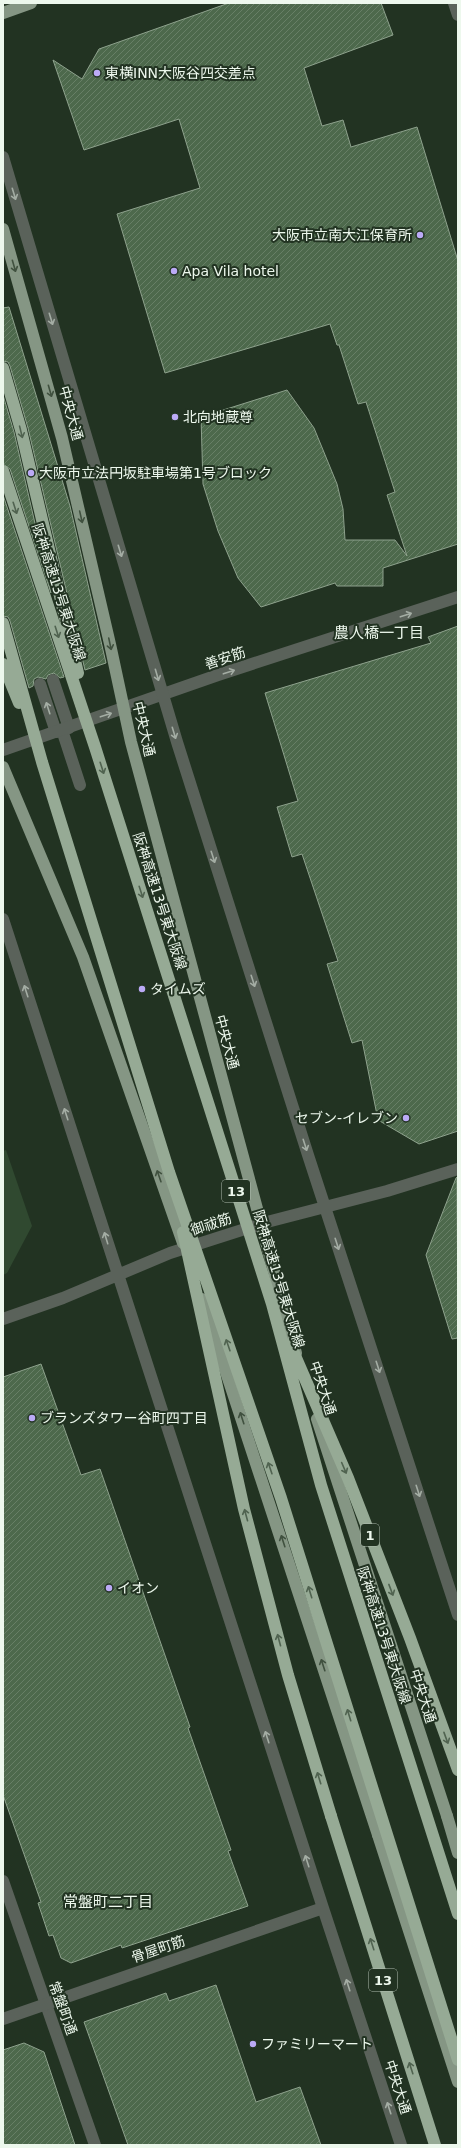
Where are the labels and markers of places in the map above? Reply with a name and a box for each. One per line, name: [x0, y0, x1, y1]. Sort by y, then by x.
place label: 東横INN大阪谷四交差点: [105, 65, 256, 81]
marker: 東横INN大阪谷四交差点: [92, 68, 102, 78]
place label: 大阪市立南大江保育所: [272, 227, 412, 243]
marker: 大阪市立南大江保育所: [415, 230, 425, 240]
place label: Apa Vila hotel: [182, 263, 279, 279]
marker: Apa Vila hotel: [169, 266, 179, 276]
place label: 北向地蔵尊: [183, 409, 253, 425]
marker: 北向地蔵尊: [170, 412, 180, 422]
place label: 大阪市立法円坂駐車場第1号ブロック: [39, 465, 272, 481]
marker: 大阪市立法円坂駐車場第1号ブロック: [26, 468, 36, 478]
place label: タイムズ: [150, 981, 206, 997]
marker: タイムズ: [137, 984, 147, 994]
place label: セブン-イレブン: [295, 1110, 398, 1126]
marker: セブン-イレブン: [401, 1113, 411, 1123]
place label: ブランズタワー谷町四丁目: [40, 1410, 208, 1426]
marker: ブランズタワー谷町四丁目: [27, 1413, 37, 1423]
place label: イオン: [117, 1580, 159, 1596]
marker: イオン: [104, 1583, 114, 1593]
place label: ファミリーマート: [261, 2036, 373, 2052]
marker: ファミリーマート: [248, 2039, 258, 2049]

